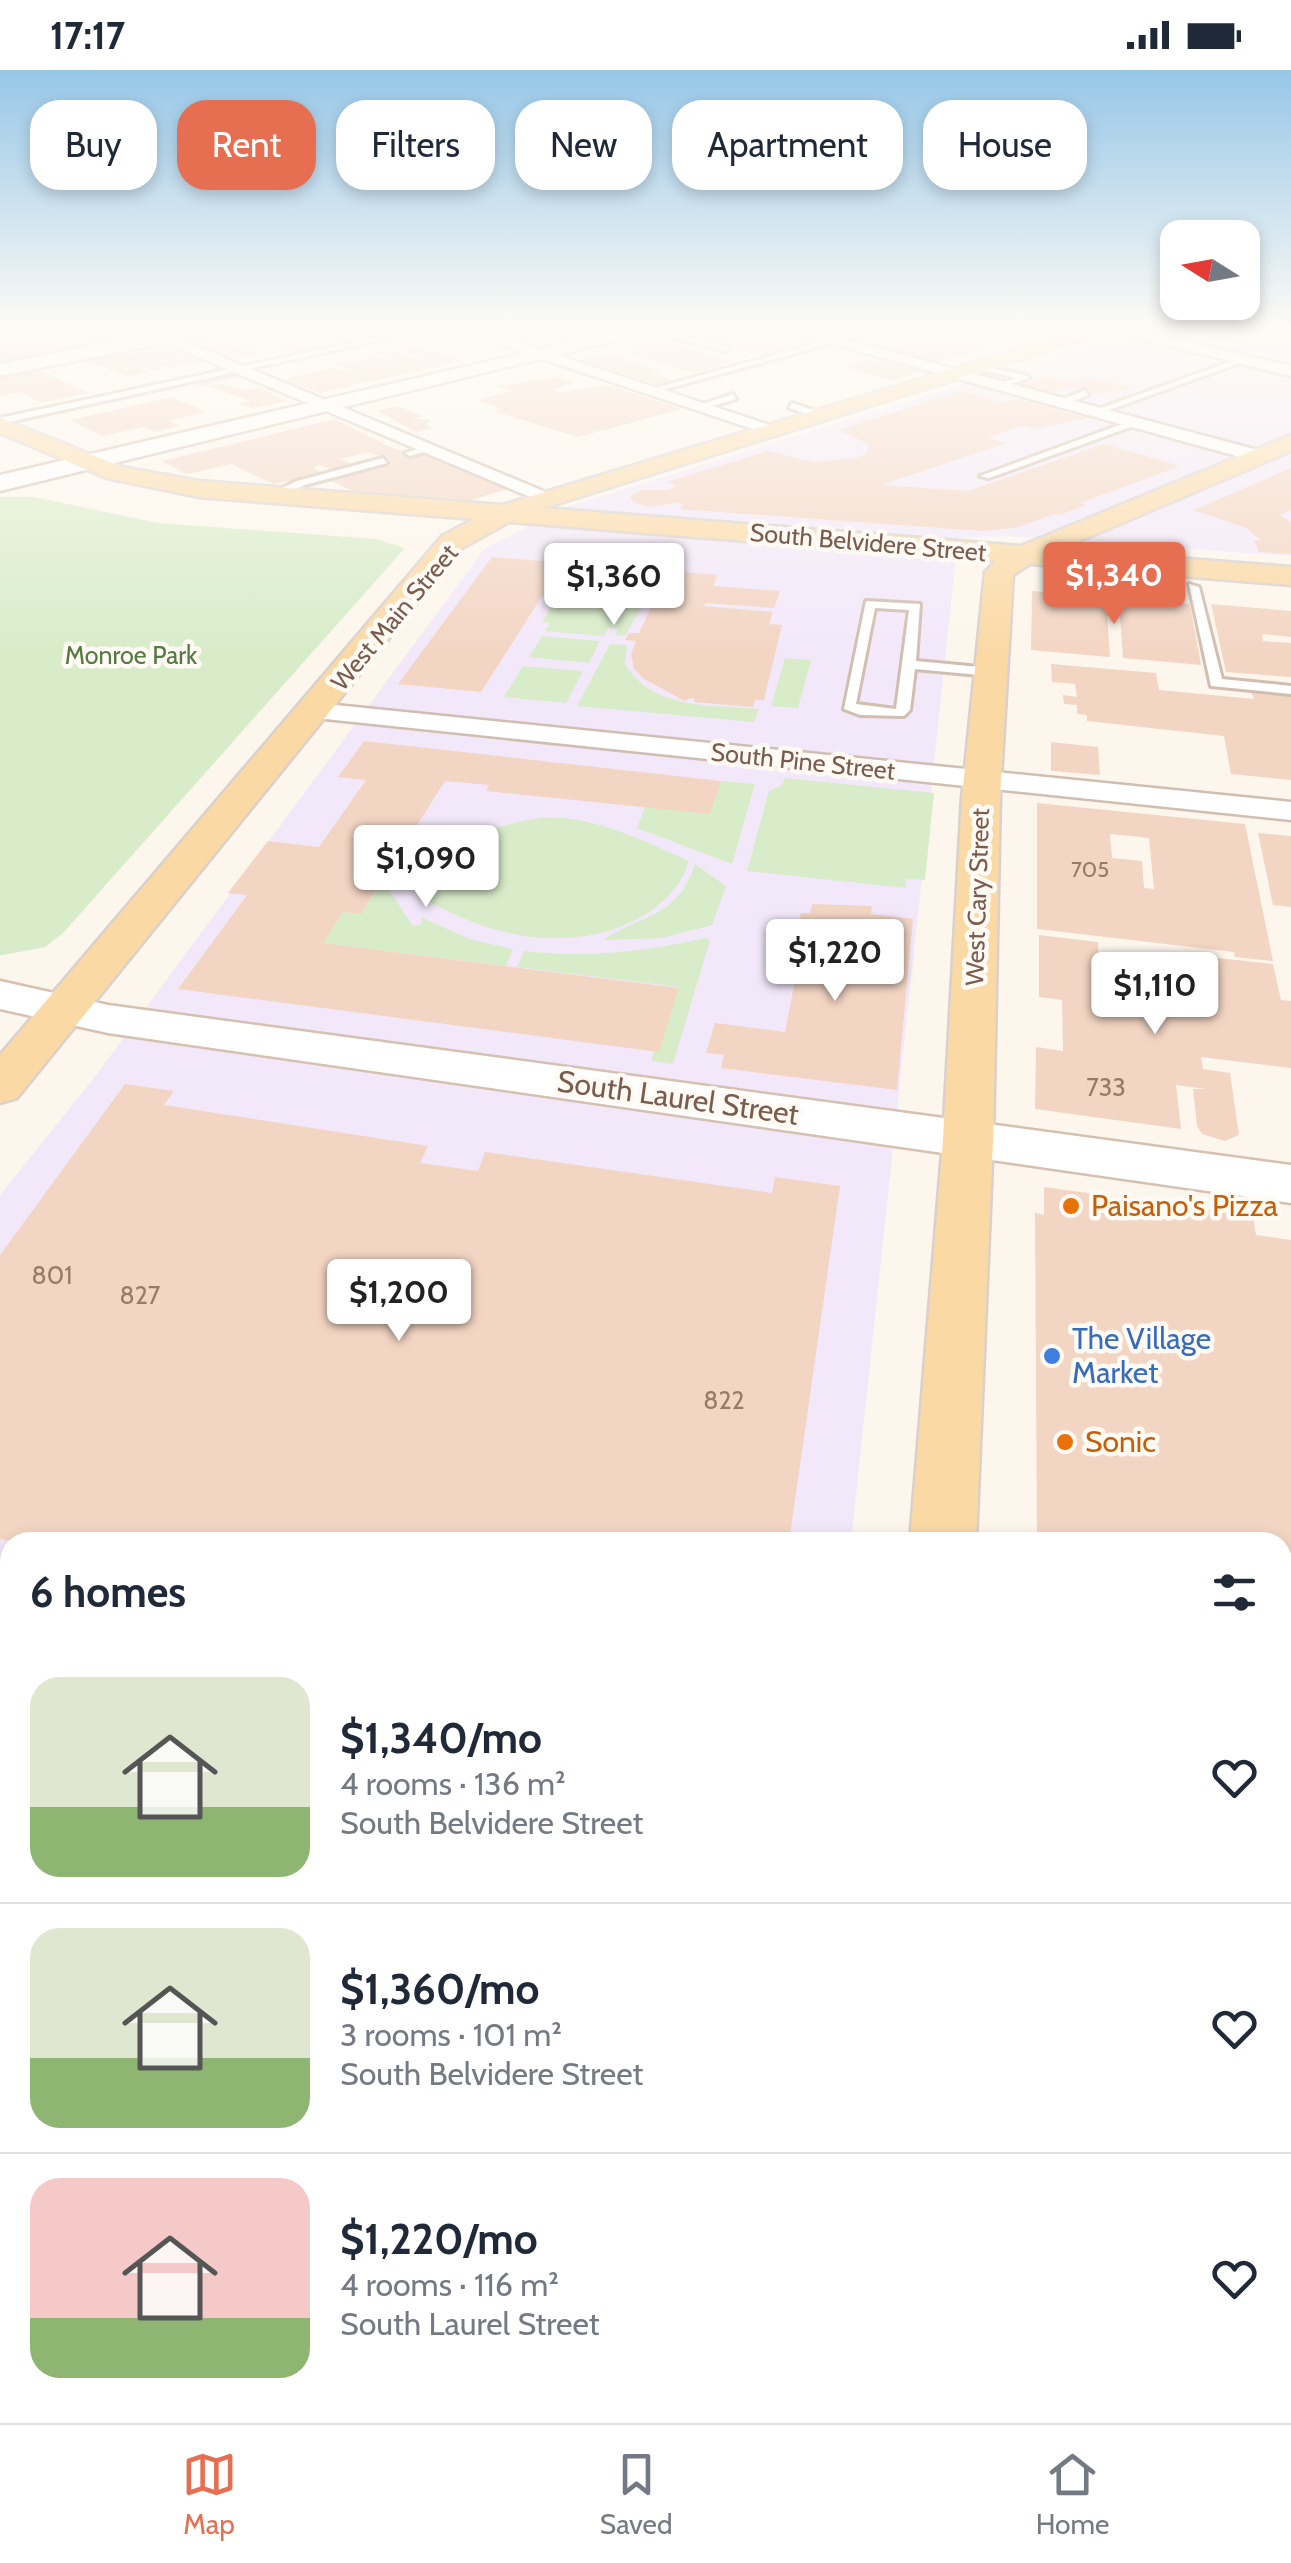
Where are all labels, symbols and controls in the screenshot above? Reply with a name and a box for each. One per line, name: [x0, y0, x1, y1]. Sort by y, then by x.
text: 17:17: [50, 12, 125, 59]
chip: Buy: [30, 100, 157, 190]
chip: Rent: [177, 100, 316, 190]
chip: Filters: [336, 100, 495, 190]
chip: New: [515, 100, 652, 190]
chip: Apartment: [672, 100, 903, 190]
chip: House: [923, 100, 1087, 190]
north arrow: [1160, 220, 1260, 320]
map controls: [1160, 220, 1260, 320]
street label: South Belvidere Street: [749, 517, 988, 567]
street label: West Main Street: [324, 538, 464, 696]
pin: $1,340: [1033, 542, 1195, 627]
pin: $1,360: [533, 543, 695, 628]
text: $1,340: [1065, 555, 1163, 594]
text: $1,360: [566, 556, 662, 595]
park label: Monroe Park: [65, 640, 198, 670]
street label: South Pine Street: [709, 736, 897, 786]
street label: West Cary Street: [959, 807, 995, 986]
pin: $1,090: [345, 825, 507, 910]
text: $1,090: [376, 838, 476, 877]
house number: 705: [1071, 856, 1109, 883]
pin: $1,220: [754, 919, 916, 1004]
text: $1,220: [788, 932, 882, 971]
pin: $1,110: [1074, 952, 1236, 1037]
text: $1,110: [1113, 965, 1197, 1004]
street label: South Laurel Street: [555, 1062, 801, 1133]
house number: 733: [1086, 1072, 1126, 1102]
place label: Paisano's Pizza: [1091, 1187, 1279, 1224]
marker: Paisano's Pizza: [1060, 1195, 1082, 1217]
pin: $1,200: [318, 1259, 480, 1344]
house number: 801: [32, 1260, 72, 1290]
text: $1,200: [349, 1272, 449, 1311]
house number: 827: [120, 1280, 161, 1310]
place label: The Village Market: [1072, 1320, 1211, 1391]
marker: The Village Market: [1041, 1345, 1063, 1367]
house number: 822: [703, 1385, 745, 1415]
place label: Sonic: [1085, 1423, 1156, 1460]
marker: Sonic: [1054, 1431, 1076, 1453]
icon: filters: [1207, 1565, 1262, 1620]
text: 6 homes: [30, 1566, 186, 1618]
text: $1,340/mo: [340, 1712, 542, 1764]
icon: home: [110, 1717, 230, 1837]
icon: heart: [1207, 1750, 1262, 1805]
text: 4 rooms · 136 m²: [340, 1764, 566, 1803]
text: South Belvidere Street: [340, 1803, 643, 1842]
text: $1,360/mo: [340, 1963, 539, 2015]
icon: home: [110, 1968, 230, 2088]
icon: heart: [1207, 2001, 1262, 2056]
text: 3 rooms · 101 m²: [340, 2015, 562, 2054]
text: South Belvidere Street: [340, 2054, 643, 2093]
text: $1,220/mo: [340, 2213, 538, 2265]
icon: home: [110, 2218, 230, 2338]
icon: heart: [1207, 2251, 1262, 2306]
text: 4 rooms · 116 m²: [340, 2265, 559, 2304]
text: South Laurel Street: [340, 2304, 600, 2343]
tab: Map: [182, 2447, 237, 2541]
tab: Saved: [600, 2447, 673, 2541]
tab: Home: [1036, 2447, 1109, 2541]

